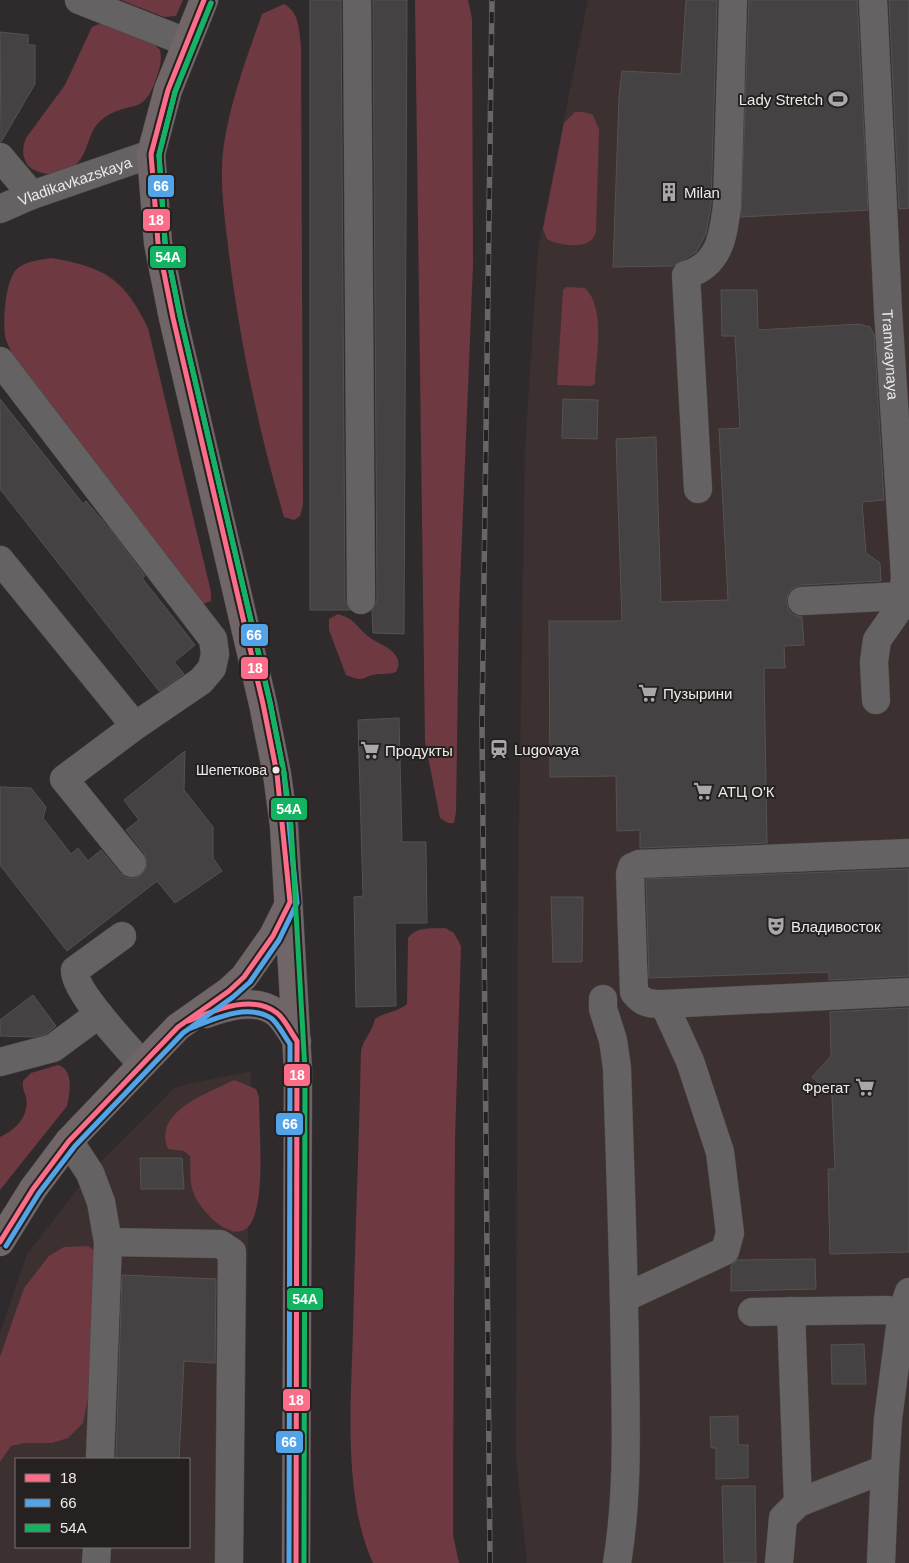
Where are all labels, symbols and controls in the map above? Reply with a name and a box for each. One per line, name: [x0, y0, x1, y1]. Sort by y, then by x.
sports icon: Lady Stretch: [827, 88, 849, 110]
place label: Lady Stretch: [739, 91, 823, 108]
street label: Vladikavkazskaya: [15, 153, 134, 209]
line badge: 66: [147, 174, 175, 198]
text: 66: [153, 178, 169, 194]
building icon: Milan: [658, 181, 680, 203]
place label: Milan: [684, 184, 720, 201]
line badge: 18: [142, 208, 171, 232]
text: 18: [148, 212, 164, 228]
line badge: 54А: [149, 245, 187, 269]
text: 54А: [155, 249, 181, 265]
street label: Tramvaynaya: [879, 309, 902, 401]
line badge: 66: [240, 623, 269, 647]
text: 66: [246, 627, 262, 643]
line badge: 18: [240, 656, 269, 680]
text: 18: [247, 660, 263, 676]
supermarket icon: Пузырини: [637, 682, 659, 704]
place label: Пузырини: [663, 685, 732, 702]
station icon: Lugovaya: [488, 738, 510, 760]
supermarket icon: Продукты: [359, 739, 381, 761]
place label: Lugovaya: [514, 741, 580, 758]
place label: Продукты: [385, 742, 453, 759]
place label: Шепеткова: [196, 762, 267, 778]
marker: Шепеткова: [271, 765, 281, 775]
supermarket icon: АТЦ О'К: [692, 780, 714, 802]
place label: АТЦ О'К: [718, 783, 775, 800]
line badge: 54А: [270, 797, 308, 821]
text: 54А: [276, 801, 302, 817]
theatre icon: Владивосток: [765, 915, 787, 937]
place label: Владивосток: [791, 918, 881, 935]
line badge: 18: [283, 1063, 311, 1087]
text: 18: [289, 1067, 305, 1083]
supermarket icon: Фрегат: [854, 1076, 876, 1098]
place label: Фрегат: [802, 1079, 850, 1096]
line badge: 66: [275, 1112, 304, 1136]
text: 66: [282, 1116, 298, 1132]
line badge: 54А: [286, 1287, 324, 1311]
text: 54А: [292, 1291, 318, 1307]
line badge: 18: [282, 1388, 311, 1412]
text: 18: [288, 1392, 304, 1408]
line badge: 66: [275, 1430, 304, 1454]
text: 66: [281, 1434, 297, 1450]
legend: [15, 1458, 190, 1548]
text: 18: [60, 1469, 77, 1486]
text: 66: [60, 1494, 77, 1511]
text: 54А: [60, 1519, 87, 1536]

